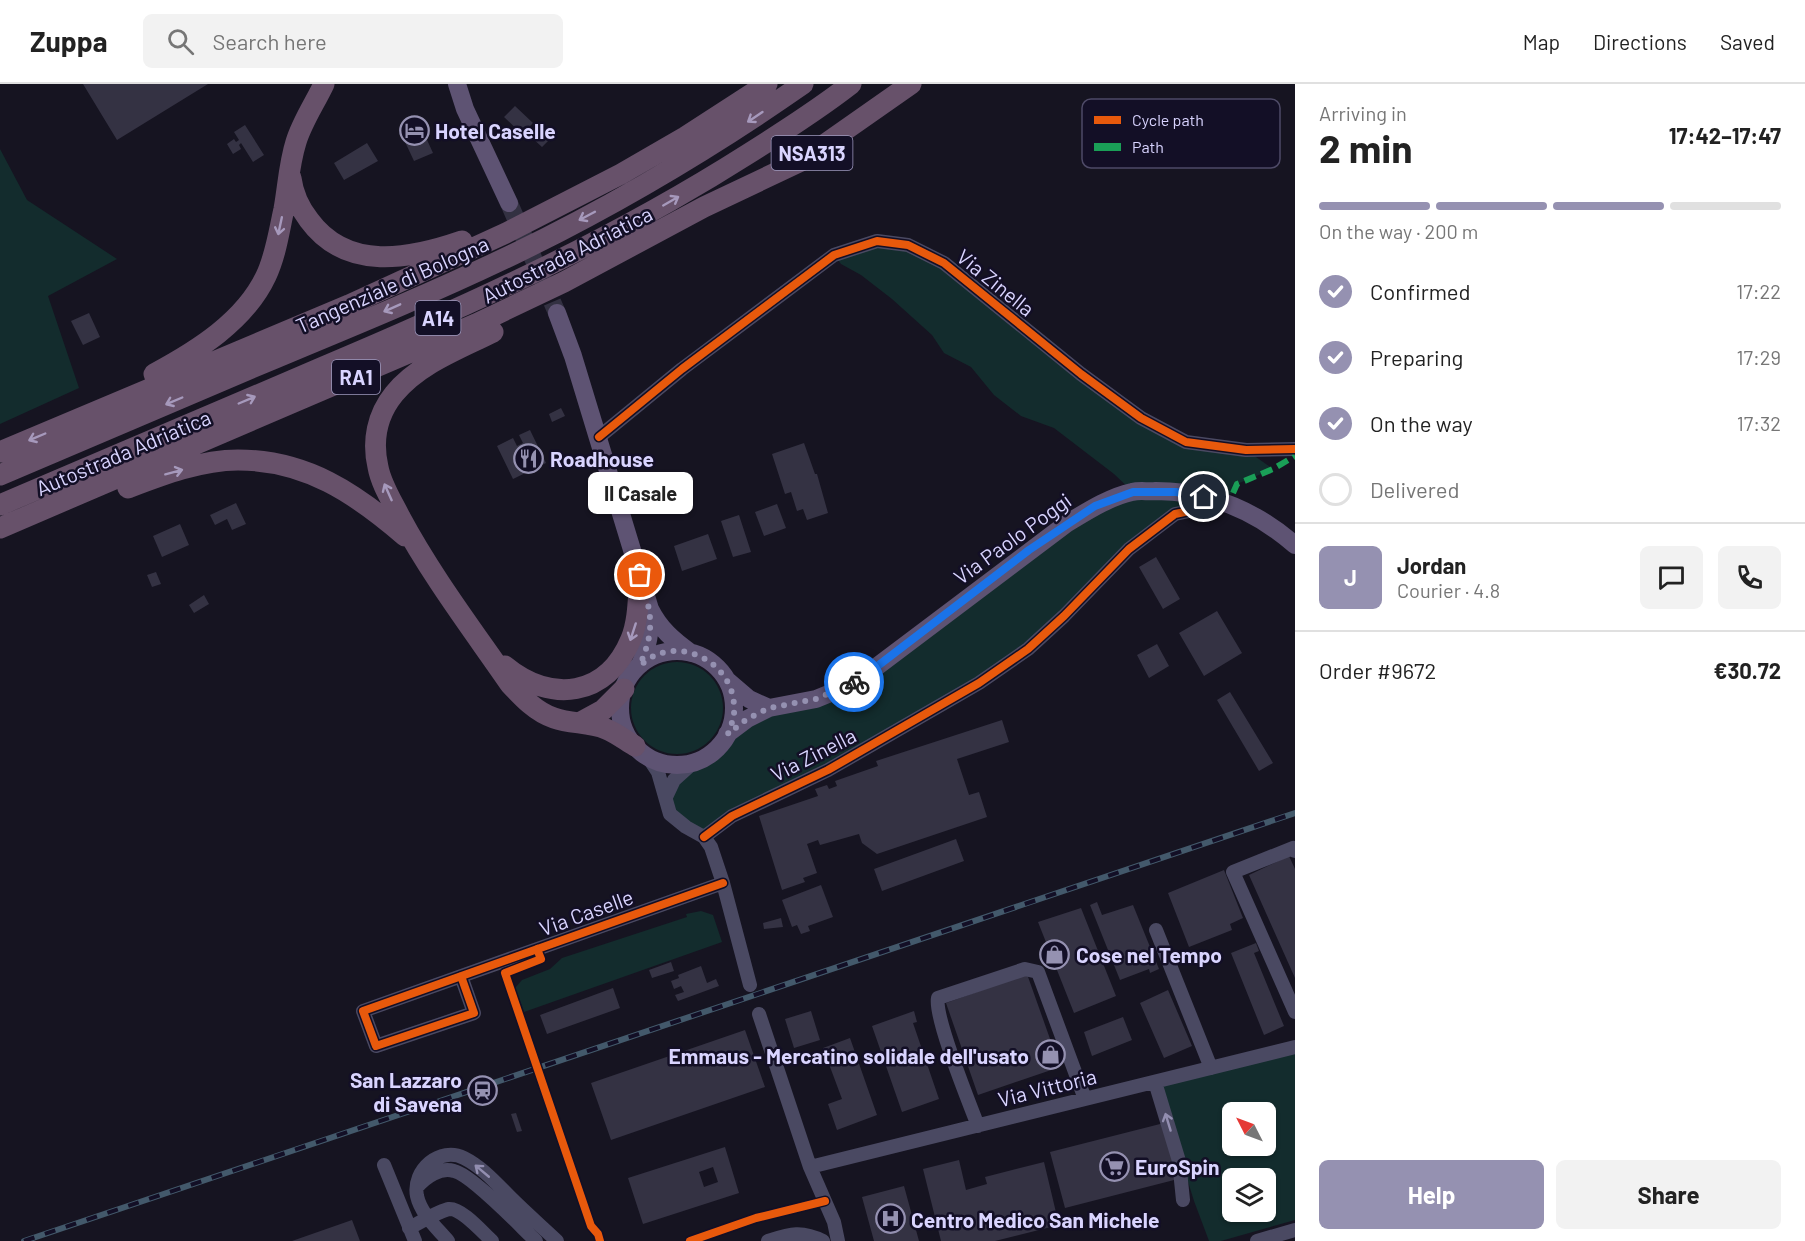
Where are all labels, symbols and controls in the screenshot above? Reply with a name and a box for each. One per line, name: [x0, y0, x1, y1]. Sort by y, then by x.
search box: [143, 14, 563, 68]
text: Zuppa: [30, 24, 107, 58]
icon: search: [164, 25, 197, 58]
text: Search here: [212, 28, 327, 54]
text: Map: [1523, 29, 1560, 54]
text: Directions: [1593, 29, 1687, 54]
text: Saved: [1720, 29, 1775, 54]
legend: [1082, 99, 1280, 168]
text: Arriving in: [1319, 101, 1407, 125]
text: Cycle path: [1132, 110, 1204, 129]
one-way arrow: [747, 111, 764, 123]
hotel icon: Hotel Caselle: [398, 114, 430, 146]
place label: Hotel Caselle: [435, 118, 556, 143]
text: 17:42–17:47: [1669, 122, 1781, 148]
text: 2 min: [1319, 124, 1412, 171]
road number: NSA313: [772, 136, 852, 170]
text: Path: [1132, 137, 1164, 156]
one-way arrow: [662, 195, 679, 207]
street label: Autostrada Adriatica: [478, 200, 656, 308]
one-way arrow: [579, 210, 596, 222]
one-way arrow: [274, 216, 285, 235]
text: On the way · 200 m: [1319, 219, 1478, 243]
street label: Tangenziale di Bologna: [292, 230, 492, 338]
street label: Via Zinella: [952, 243, 1040, 321]
icon: check: [1319, 275, 1352, 308]
text: Confirmed: [1370, 278, 1470, 304]
text: 17:22: [1736, 279, 1781, 303]
road number: A14: [416, 301, 460, 335]
one-way arrow: [383, 304, 401, 315]
icon: check: [1319, 341, 1352, 374]
text: Preparing: [1370, 344, 1463, 370]
text: 17:29: [1737, 345, 1781, 369]
road number: RA1: [332, 360, 380, 394]
one-way arrow: [238, 393, 256, 404]
one-way arrow: [165, 396, 184, 407]
street label: Autostrada Adriatica: [32, 404, 214, 500]
icon: check: [1319, 407, 1352, 440]
text: On the way: [1370, 410, 1473, 436]
text: 17:32: [1737, 411, 1781, 435]
one-way arrow: [28, 432, 47, 443]
restaurant icon: Roadhouse: [513, 442, 545, 474]
place label: Roadhouse: [550, 446, 654, 471]
one-way arrow: [164, 466, 183, 478]
pin: [1178, 471, 1229, 522]
callout: Il Casale: [588, 473, 692, 515]
text: Delivered: [1370, 476, 1459, 502]
icon: home: [1187, 480, 1220, 513]
text: Il Casale: [604, 481, 677, 505]
one-way arrow: [382, 484, 393, 502]
street label: Via Paolo Poggi: [948, 487, 1076, 589]
button: chat: [1640, 546, 1703, 609]
button: phone: [1718, 546, 1781, 609]
pin: [614, 549, 665, 600]
text: Jordan: [1397, 552, 1466, 578]
icon: bag: [623, 558, 656, 591]
text: J: [1344, 564, 1357, 590]
text: Courier · 4.8: [1397, 578, 1500, 602]
one-way arrow: [626, 623, 637, 641]
courier: [824, 652, 884, 712]
text: Order #9672: [1319, 657, 1436, 683]
text: €30.72: [1713, 657, 1781, 683]
icon: bike: [838, 666, 871, 699]
street label: Via Zinella: [766, 722, 860, 786]
street label: Via Caselle: [536, 883, 636, 941]
shop icon: Cose nel Tempo: [1039, 938, 1071, 970]
place label: Cose nel Tempo: [1076, 942, 1222, 967]
shop icon: Emmaus - Mercatino solidale dell'usato: [1034, 1039, 1066, 1071]
place label: Emmaus - Mercatino solidale dell'usato: [669, 1043, 1029, 1068]
street label: Via Vittoria: [995, 1063, 1099, 1111]
place label: San Lazzaro di Savena: [350, 1067, 462, 1116]
station icon: San Lazzaro di Savena: [467, 1075, 499, 1107]
north arrow: [1222, 1102, 1276, 1156]
map controls: [1222, 1102, 1276, 1222]
one-way arrow: [1161, 1113, 1172, 1132]
supermarket icon: EuroSpin: [1098, 1150, 1130, 1182]
place label: EuroSpin: [1135, 1154, 1219, 1179]
button: Help: [1319, 1160, 1544, 1229]
button: Share: [1556, 1160, 1781, 1229]
one-way arrow: [474, 1164, 490, 1177]
button: layers: [1222, 1168, 1276, 1222]
hospital icon: Centro Medico San Michele: [874, 1203, 906, 1235]
place label: Centro Medico San Michele: [911, 1207, 1159, 1232]

